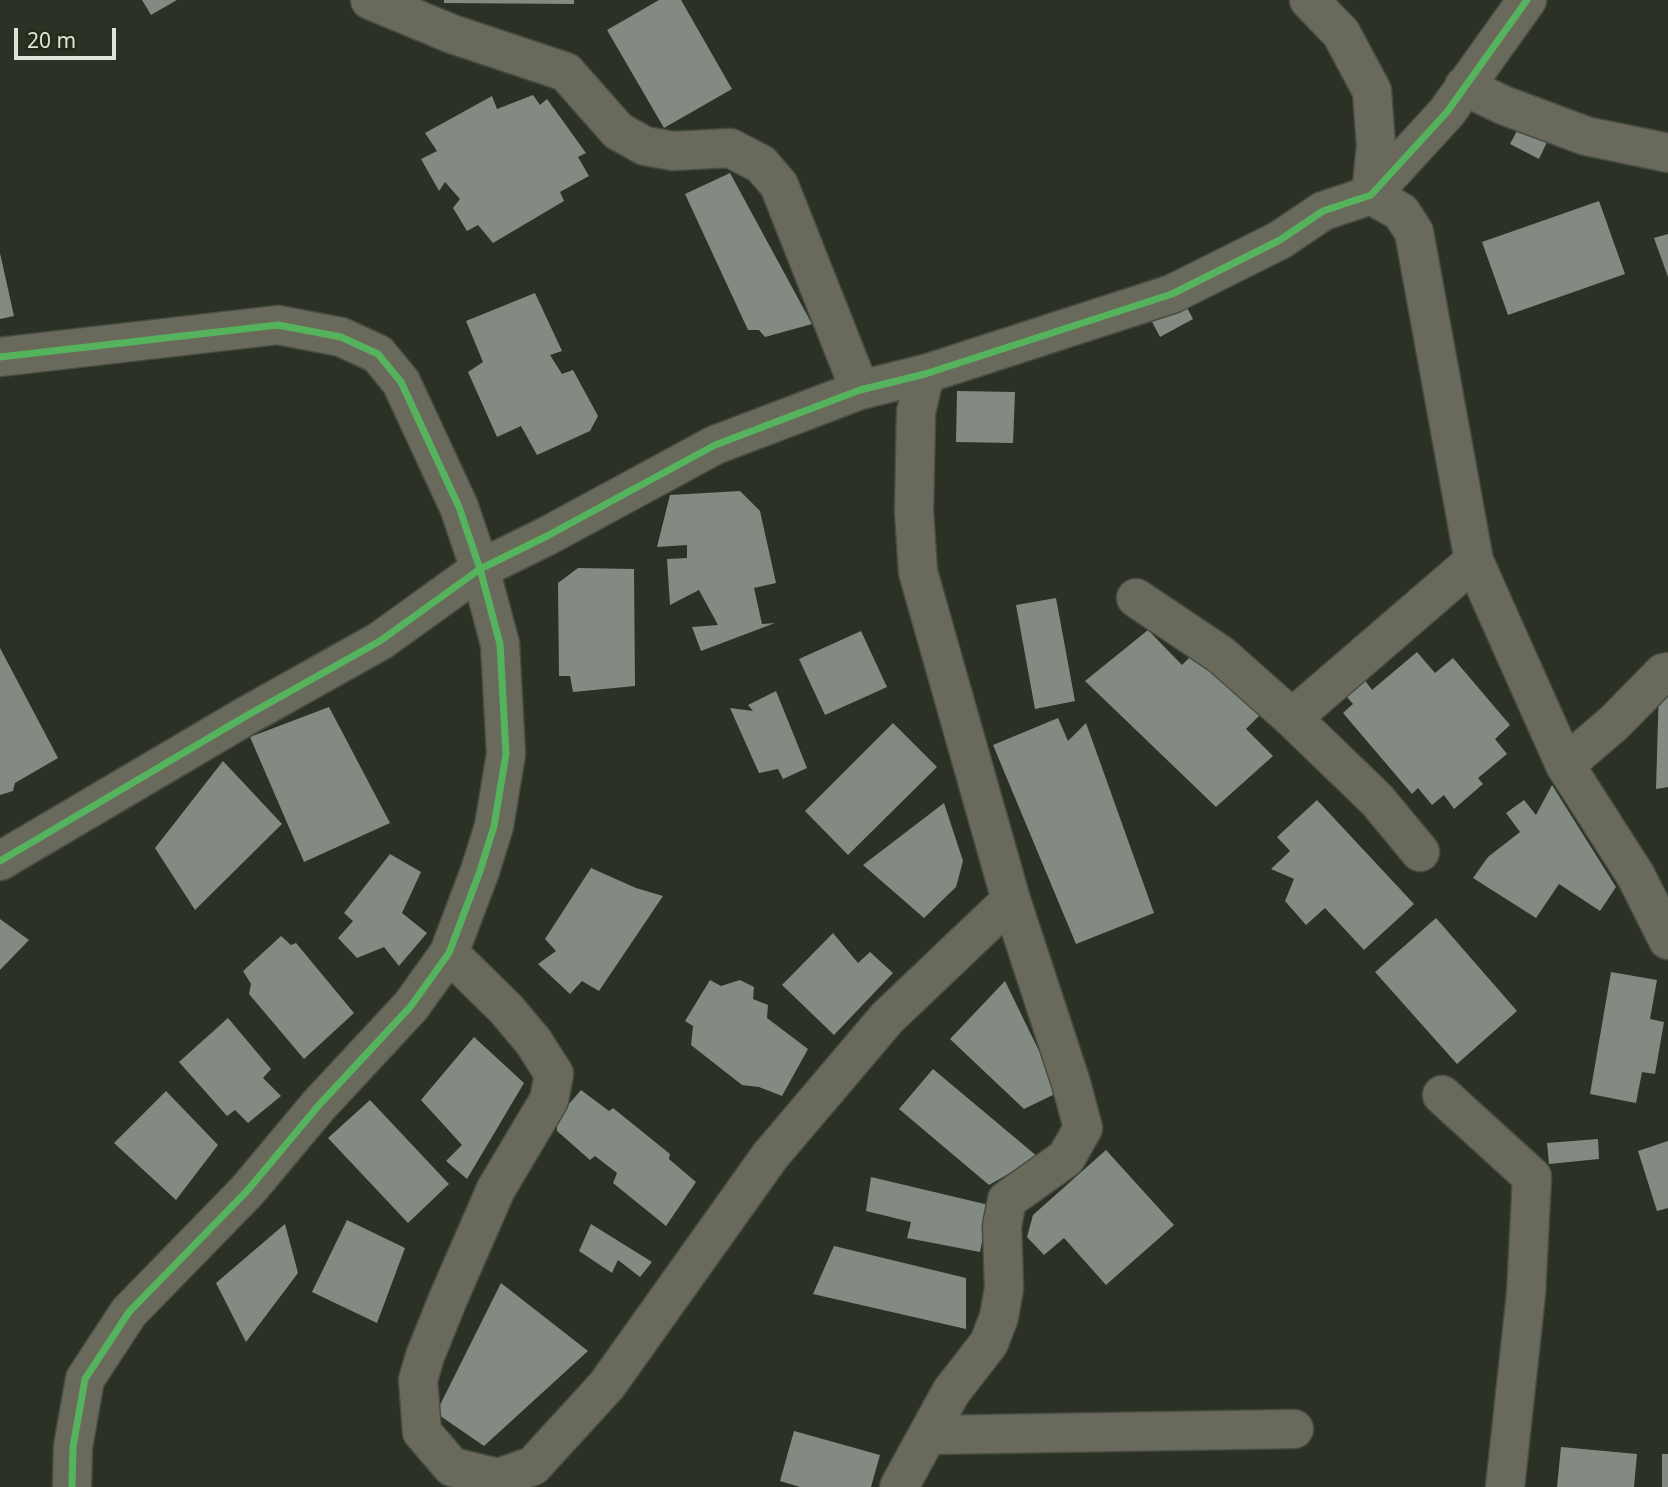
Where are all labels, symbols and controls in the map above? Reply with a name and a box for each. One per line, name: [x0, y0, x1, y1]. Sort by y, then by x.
scale bar: [18, 14, 119, 58]
text: 20 m: [27, 26, 76, 54]

